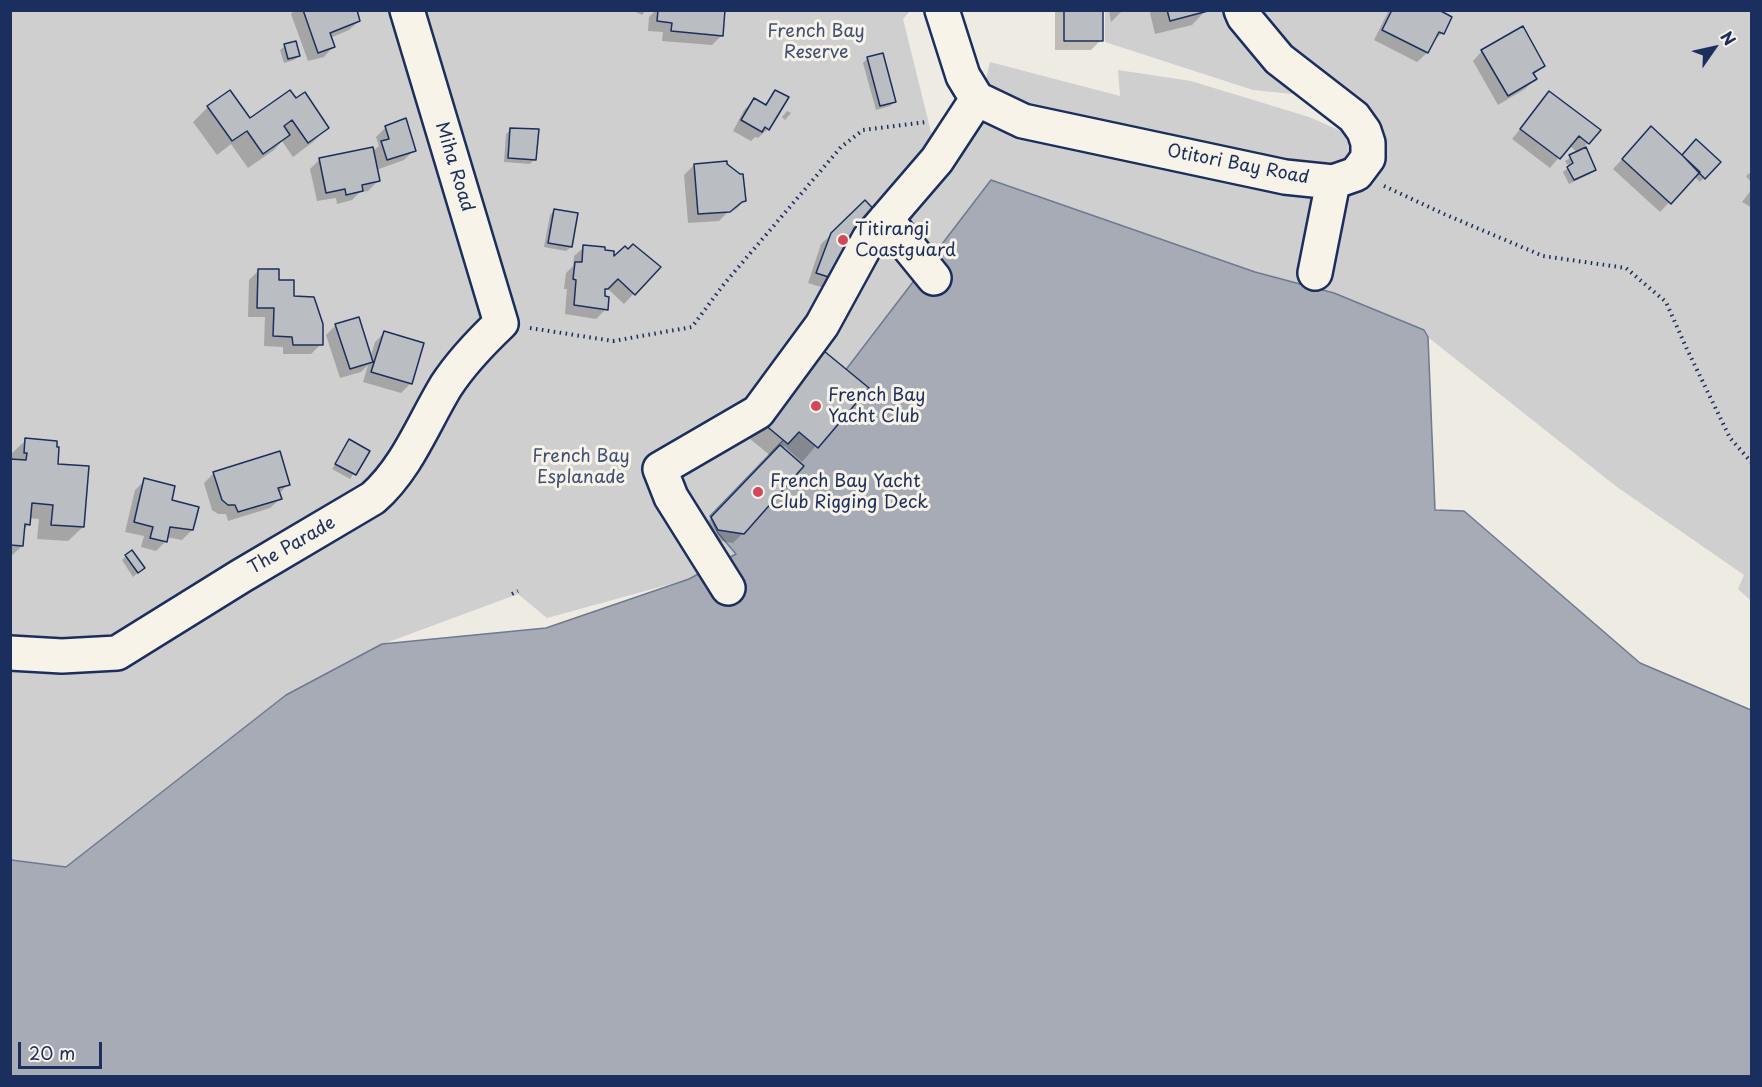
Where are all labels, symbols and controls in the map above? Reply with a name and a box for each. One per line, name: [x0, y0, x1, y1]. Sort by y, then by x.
north arrow: [1684, 18, 1744, 78]
park label: French Bay Reserve: [767, 21, 865, 63]
text: N: [1715, 26, 1742, 50]
street label: Miha Road: [430, 119, 478, 215]
street label: Otitori Bay Road: [1165, 141, 1311, 189]
place label: Titirangi Coastguard: [855, 219, 956, 262]
marker: Titirangi Coastguard: [836, 233, 850, 247]
place label: French Bay Yacht Club: [828, 385, 925, 428]
marker: French Bay Yacht Club: [809, 399, 823, 413]
park label: French Bay Esplanade: [532, 446, 630, 488]
place label: French Bay Yacht Club Rigging Deck: [770, 471, 928, 514]
marker: French Bay Yacht Club Rigging Deck: [751, 485, 765, 499]
street label: The Parade: [245, 512, 339, 580]
scale bar: [21, 1030, 105, 1068]
text: 20 m: [29, 1039, 75, 1066]

